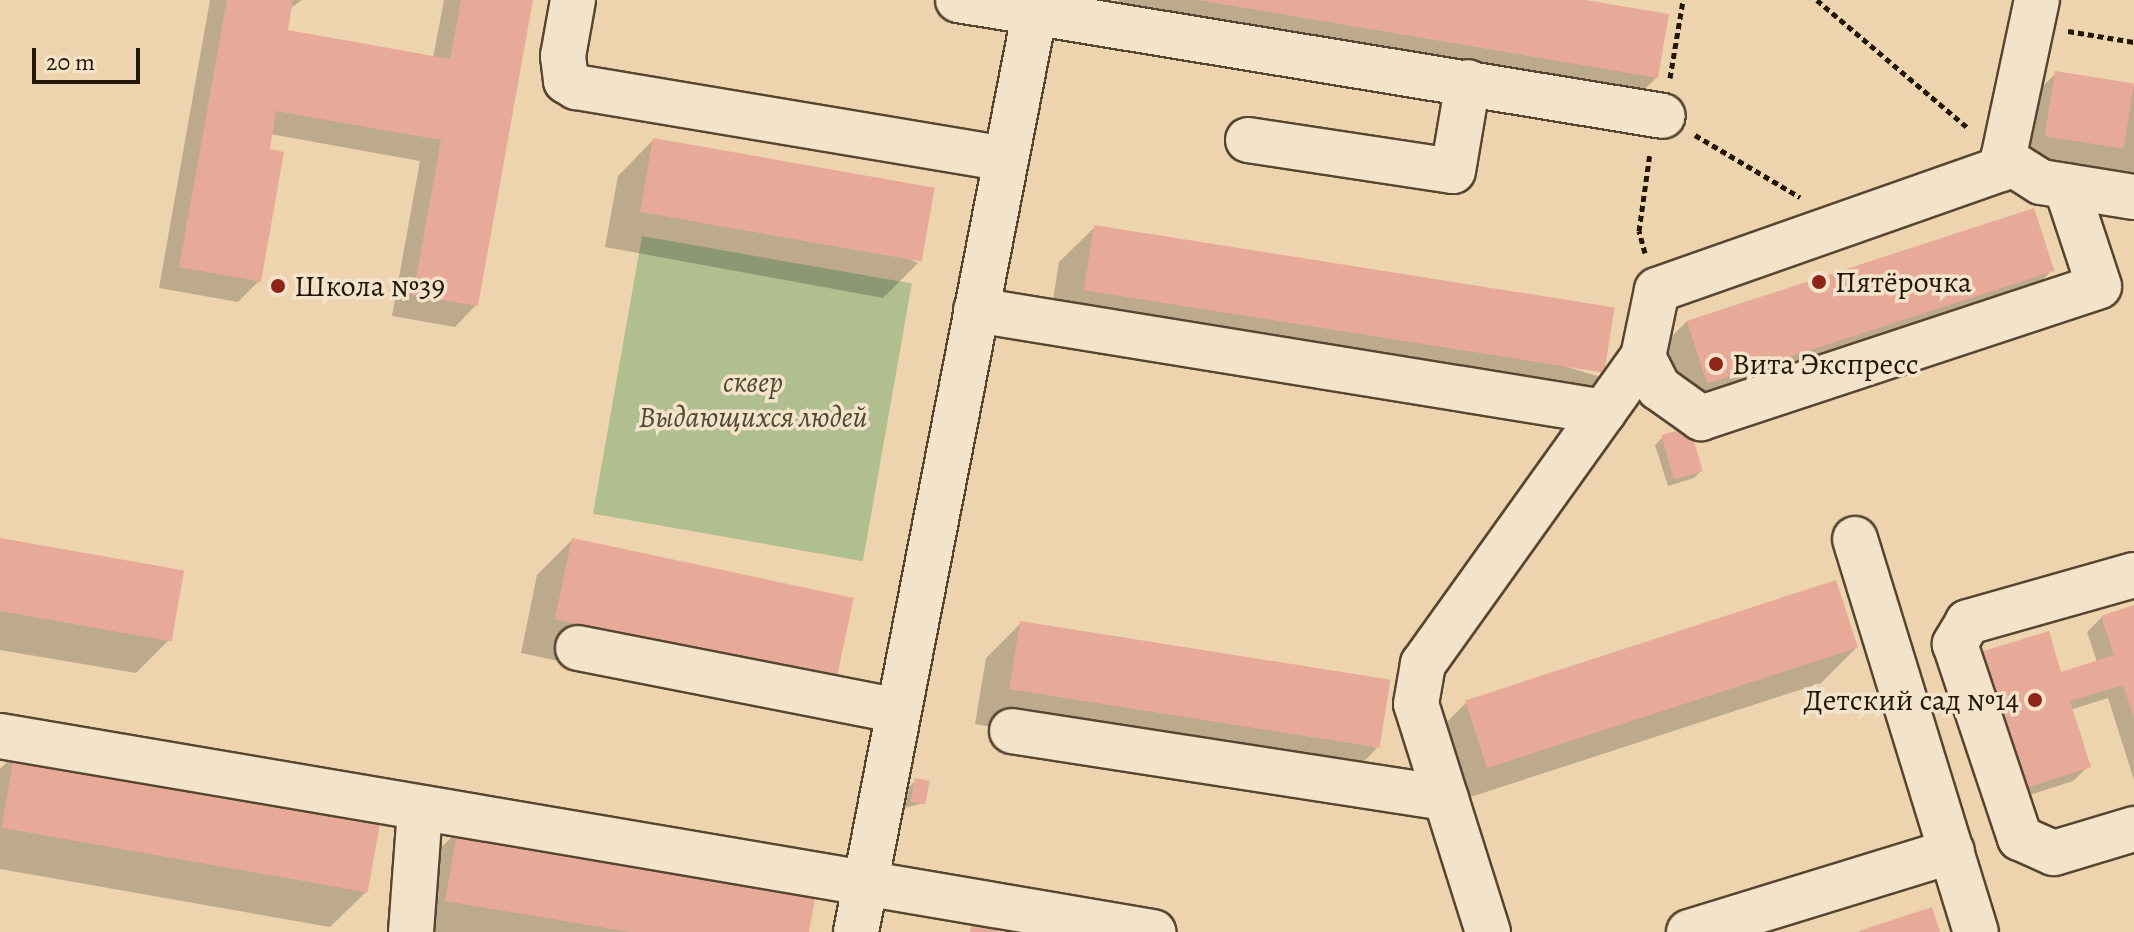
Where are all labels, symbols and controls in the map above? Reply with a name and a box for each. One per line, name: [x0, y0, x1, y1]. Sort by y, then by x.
scale bar: [36, 32, 144, 82]
text: 20 m: [46, 46, 95, 78]
place label: Пятёрочка: [1835, 264, 1972, 300]
place label: Школа №39: [294, 268, 445, 304]
marker: Пятёрочка: [1810, 273, 1828, 291]
marker: Школа №39: [269, 277, 287, 295]
place label: Вита Экспресс: [1732, 346, 1919, 382]
marker: Вита Экспресс: [1707, 355, 1725, 373]
park label: сквер Выдающихся людей: [638, 364, 868, 434]
place label: Детский сад №14: [1804, 682, 2019, 718]
marker: Детский сад №14: [2026, 691, 2044, 709]

